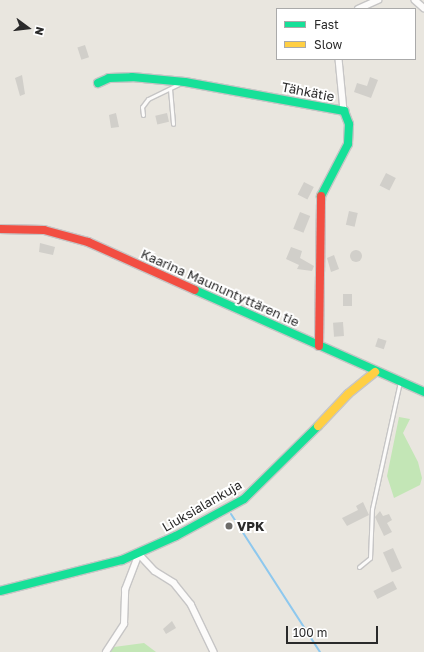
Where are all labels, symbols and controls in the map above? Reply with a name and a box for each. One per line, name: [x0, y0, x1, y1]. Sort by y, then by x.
north arrow: [8, 8, 48, 48]
legend: [276, 8, 416, 60]
text: Fast: [314, 17, 339, 32]
text: N: [33, 26, 47, 37]
text: Slow: [314, 37, 342, 52]
street label: Tähkätie: [280, 79, 336, 105]
street label: Kaarina Maununtyttären tie: [138, 246, 302, 330]
street label: Liuksialankuja: [159, 477, 245, 535]
place label: VPK: [237, 518, 264, 534]
marker: VPK: [224, 521, 234, 531]
scale bar: [288, 618, 380, 644]
text: 100 m: [293, 625, 327, 640]

